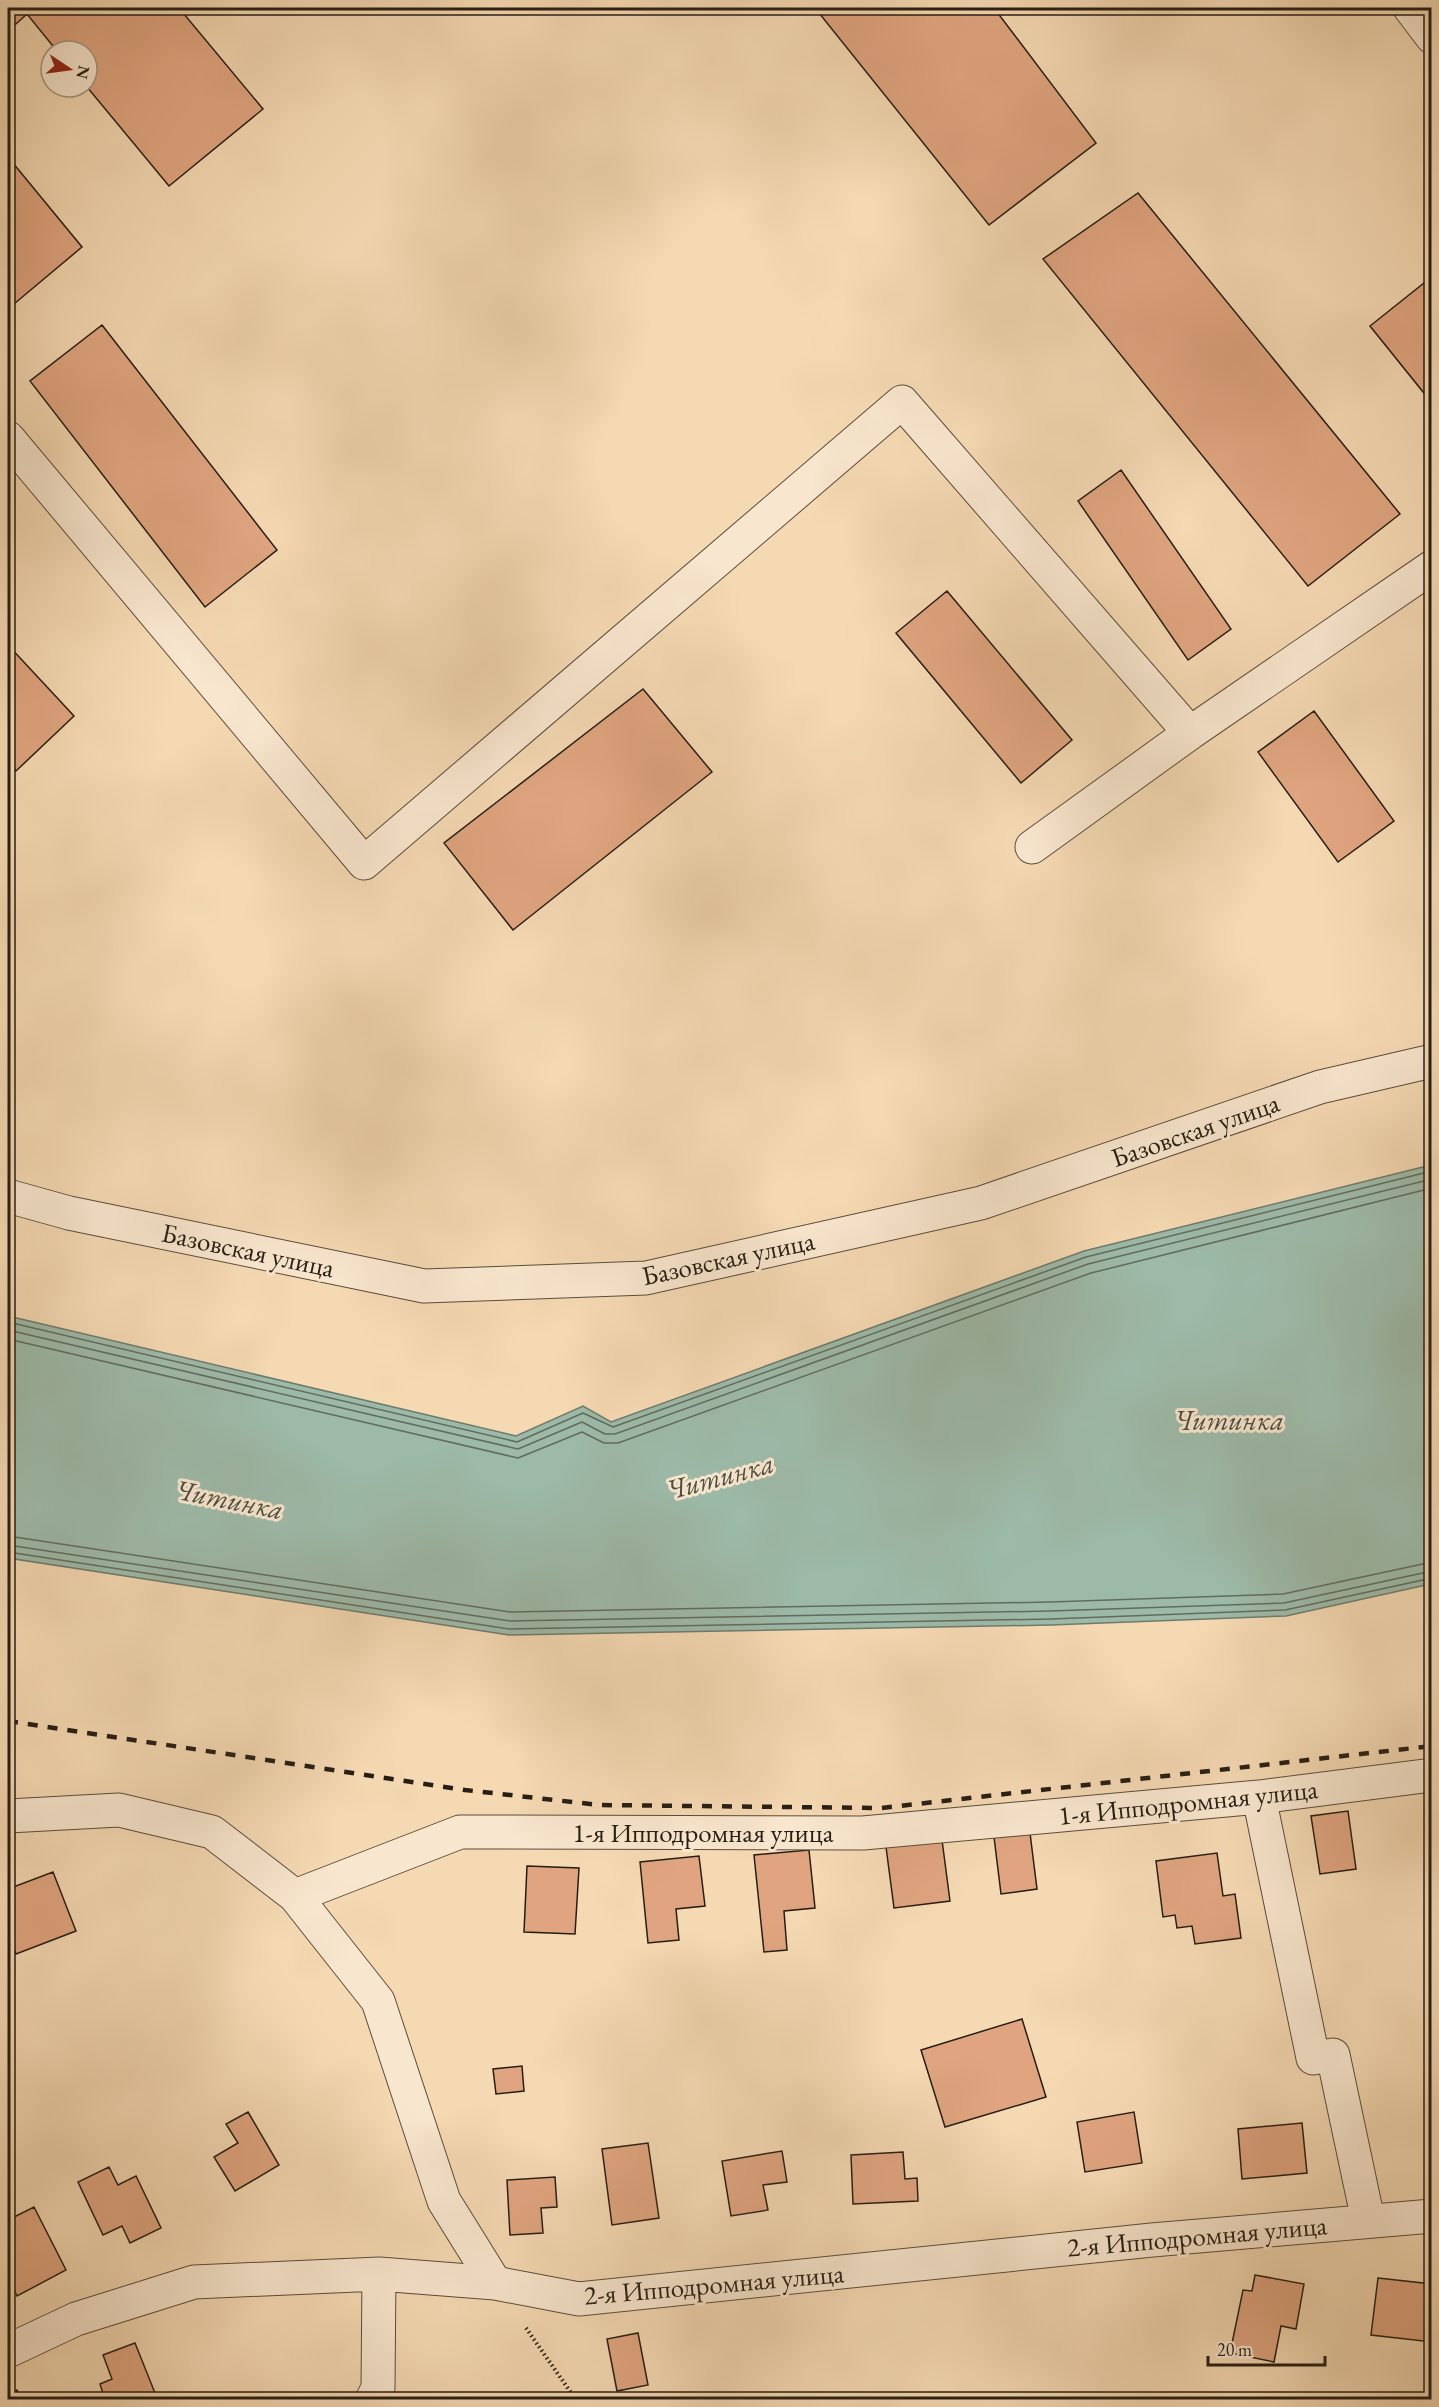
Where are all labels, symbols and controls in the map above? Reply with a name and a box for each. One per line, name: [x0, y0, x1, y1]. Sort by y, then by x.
north arrow: [39, 39, 99, 99]
text: N: [71, 64, 95, 81]
street label: Базовская улица: [1106, 1085, 1284, 1175]
street label: Базовская улица: [158, 1215, 338, 1285]
street label: Базовская улица: [638, 1223, 818, 1293]
water label: Читинка: [1174, 1402, 1284, 1438]
water label: Читинка: [662, 1444, 778, 1508]
water label: Читинка: [172, 1471, 286, 1527]
street label: 1-я Ипподромная улица: [1056, 1771, 1320, 1833]
street label: 1-я Ипподромная улица: [573, 1815, 834, 1850]
street label: 2-я Ипподромная улица: [1065, 2207, 1329, 2265]
street label: 2-я Ипподромная улица: [582, 2255, 846, 2313]
scale bar: [1208, 2329, 1325, 2367]
text: 20 m: [1217, 2338, 1252, 2361]

